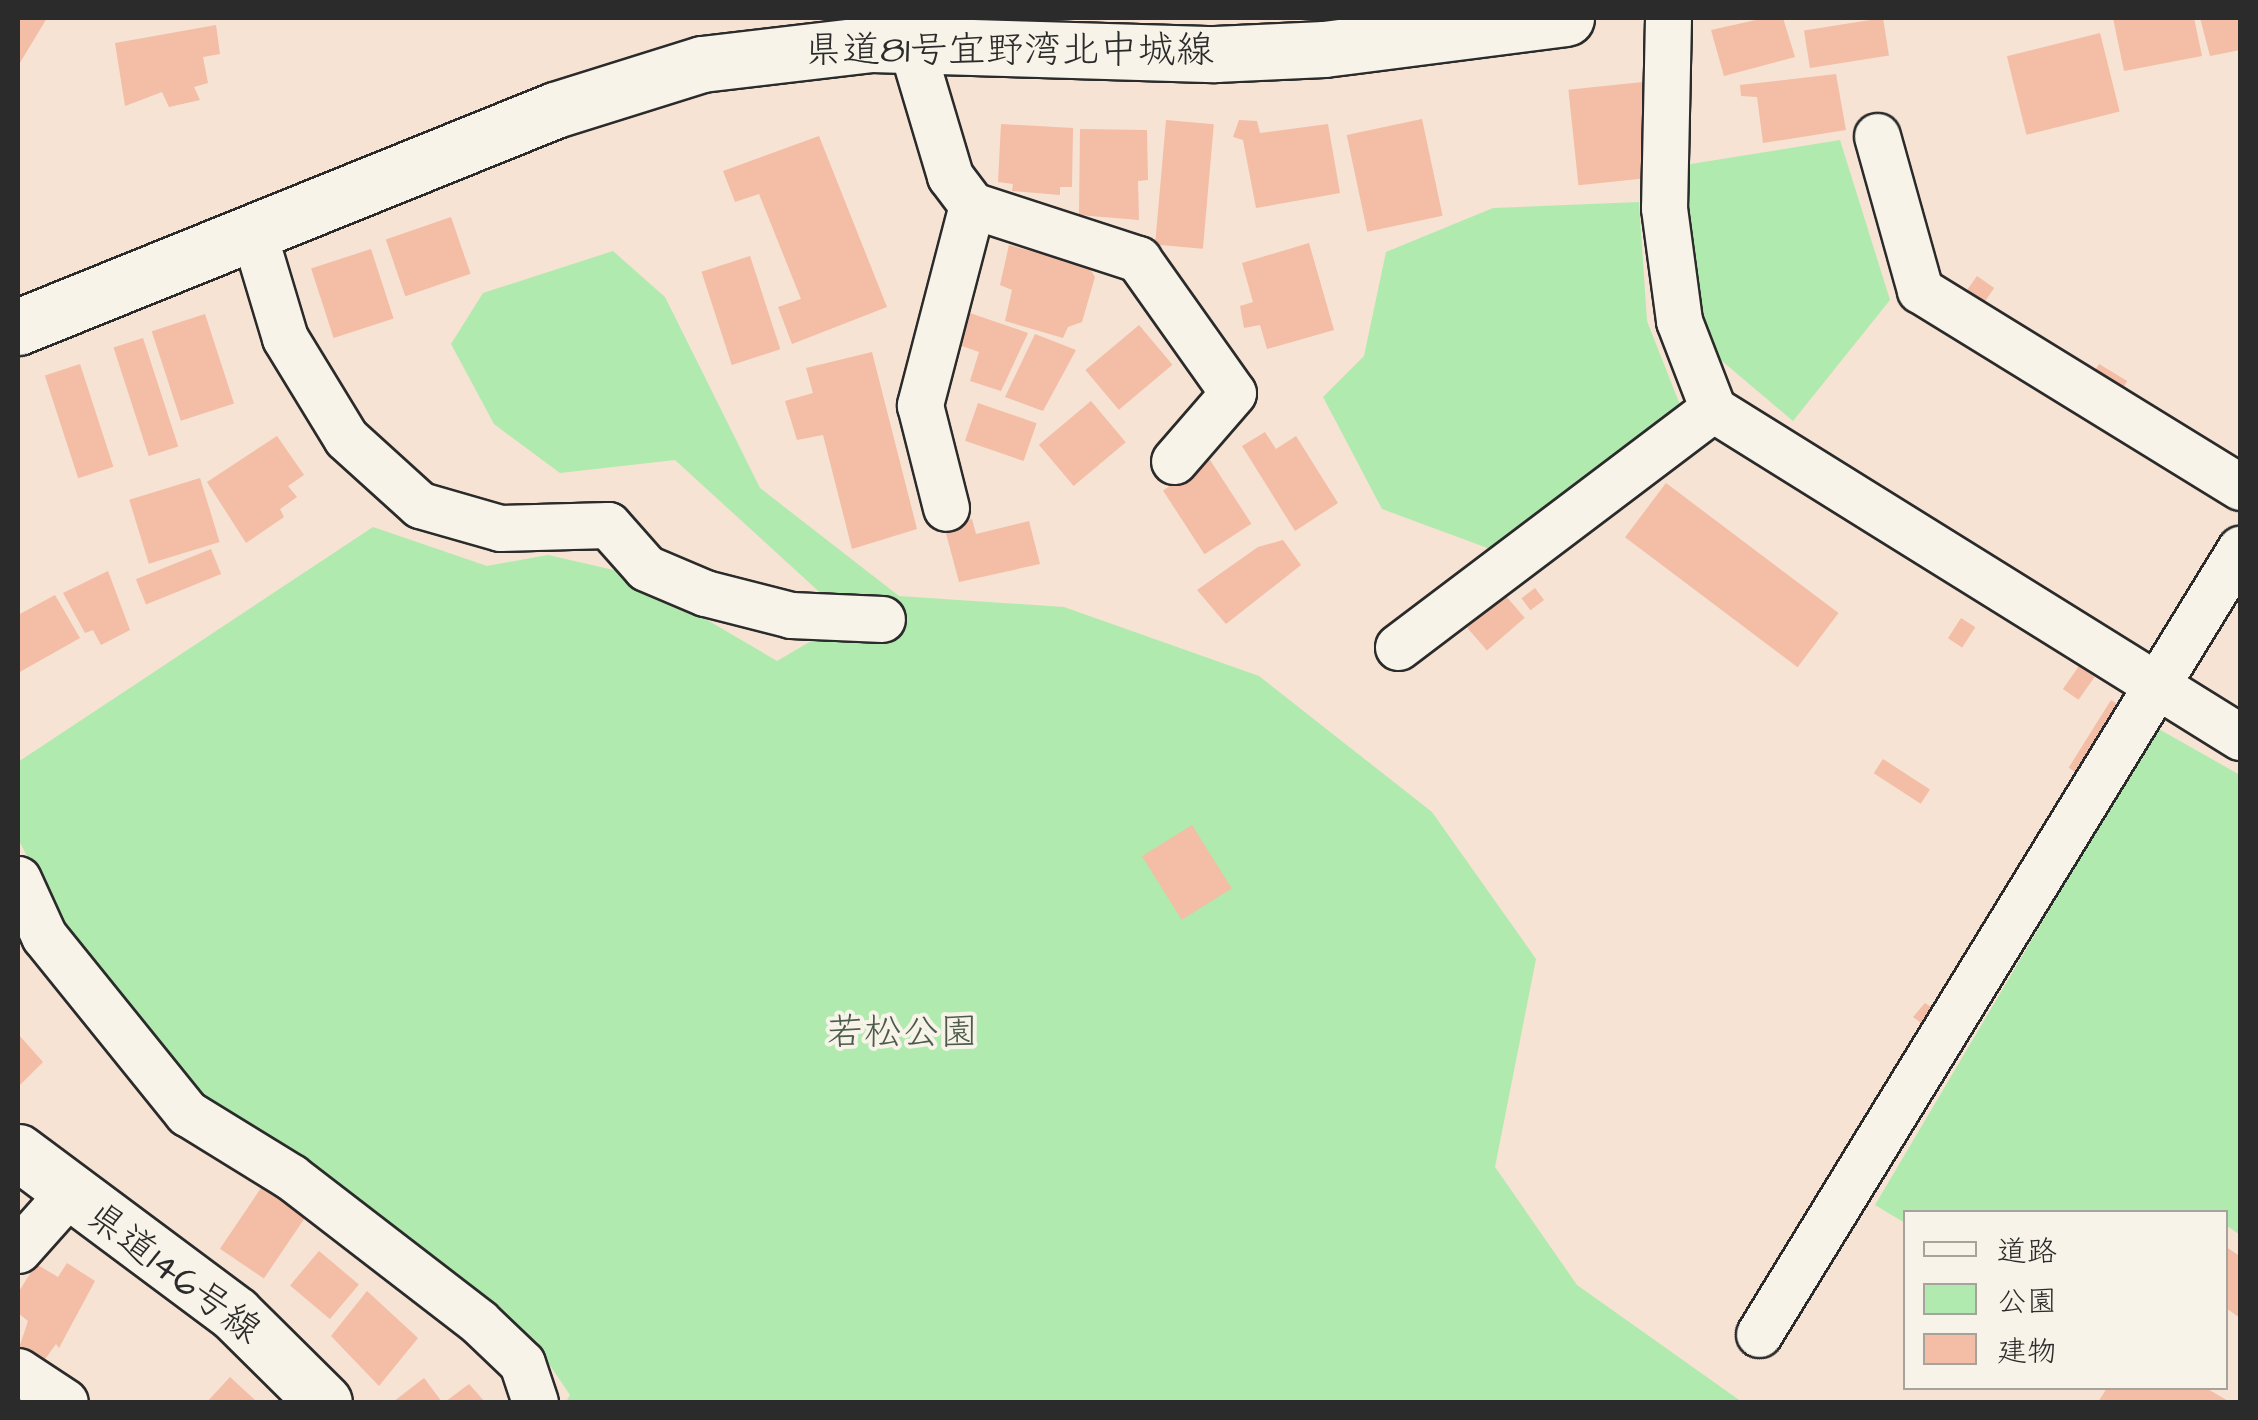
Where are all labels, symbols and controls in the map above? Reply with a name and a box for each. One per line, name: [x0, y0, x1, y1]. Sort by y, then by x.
street label: 県道81号宜野湾北中城線: [804, 29, 1214, 75]
park label: 若松公園: [826, 1011, 978, 1057]
street label: 県道146号線: [77, 1194, 269, 1354]
legend: [1903, 1210, 2228, 1390]
text: 道路: [1997, 1231, 2057, 1273]
text: 公園: [1997, 1281, 2057, 1323]
text: 建物: [1997, 1331, 2057, 1373]

